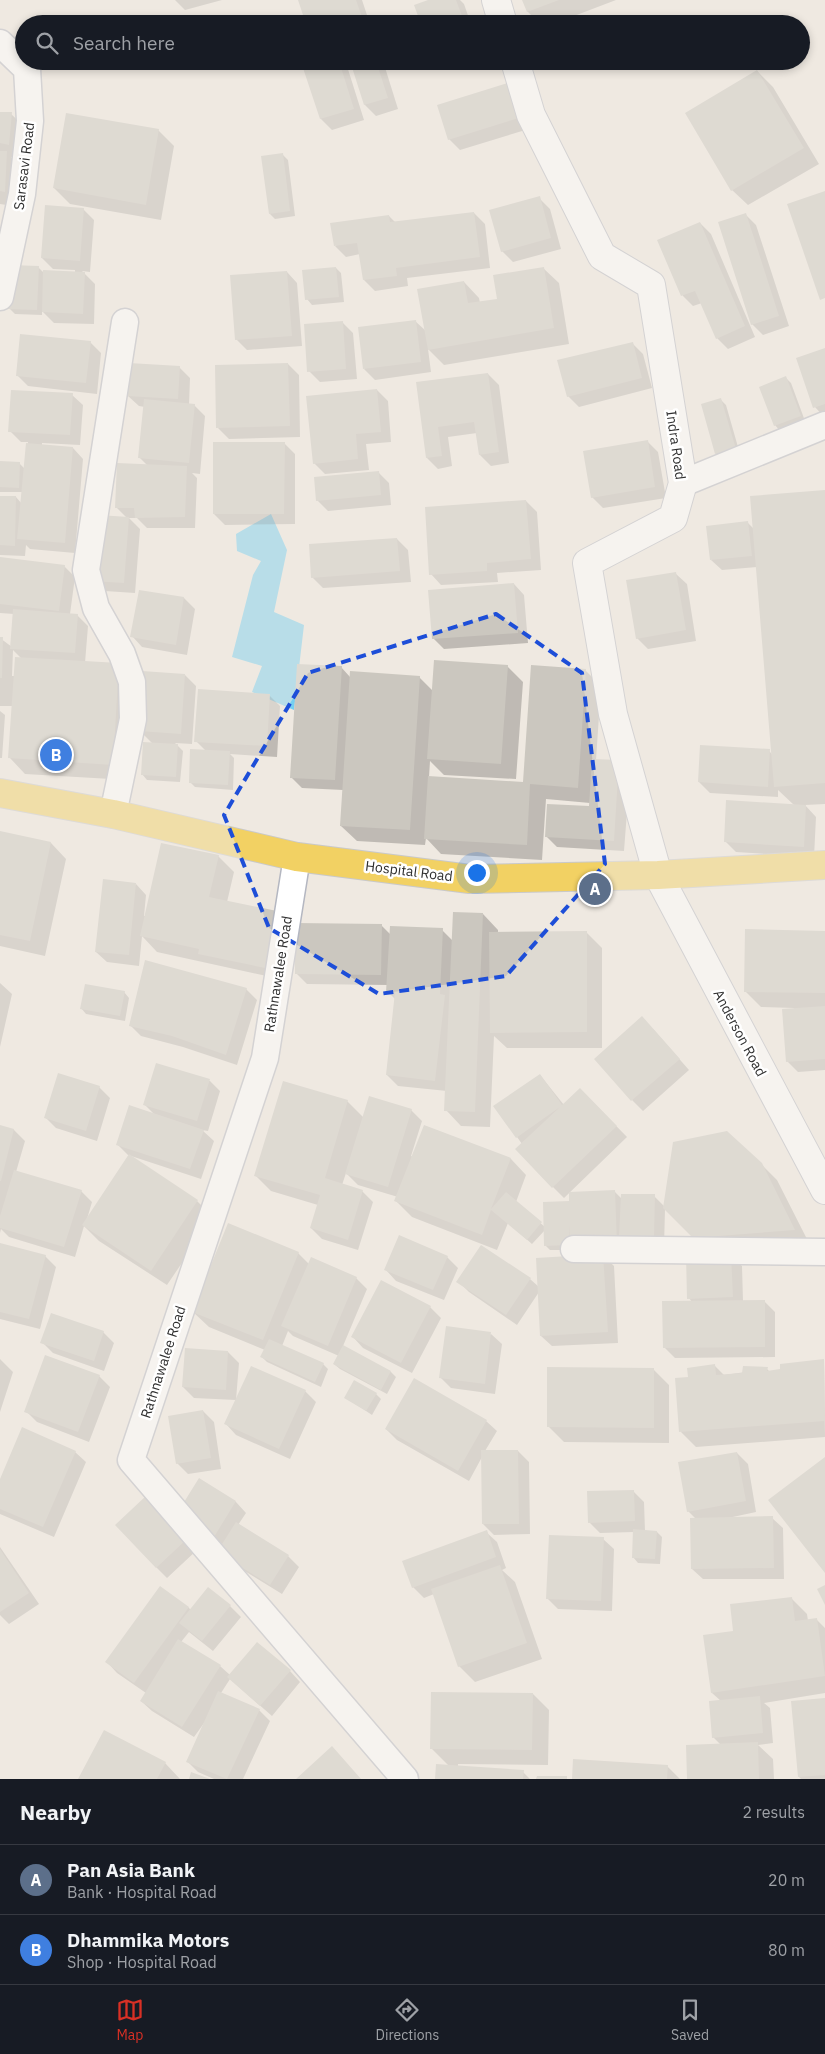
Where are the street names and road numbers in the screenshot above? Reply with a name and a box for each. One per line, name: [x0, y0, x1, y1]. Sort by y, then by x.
street label: Sarasavi Road: [10, 121, 38, 211]
street label: Indra Road: [662, 409, 690, 481]
street label: Hospital Road: [364, 857, 454, 885]
street label: Rathnawalee Road: [260, 915, 296, 1033]
street label: Anderson Road: [710, 986, 770, 1080]
street label: Rathnawalee Road: [136, 1303, 190, 1421]

